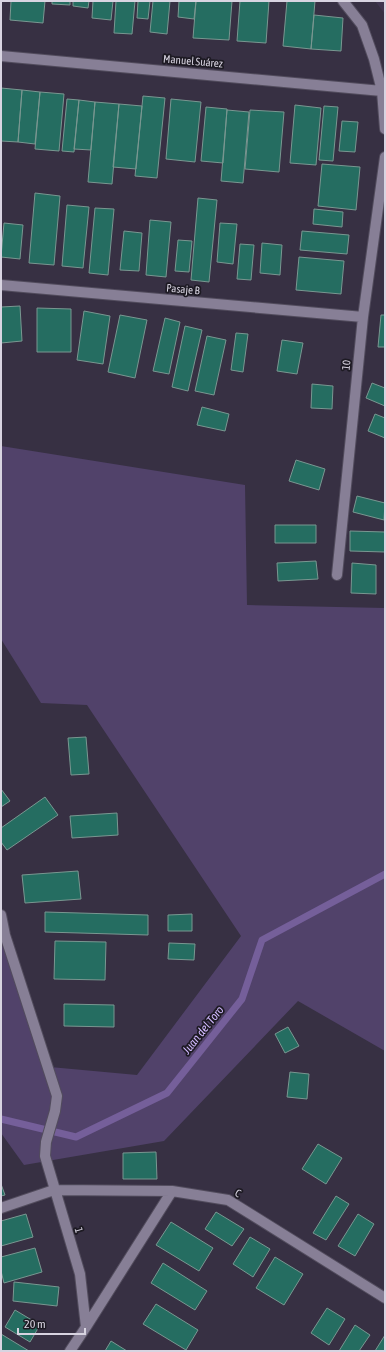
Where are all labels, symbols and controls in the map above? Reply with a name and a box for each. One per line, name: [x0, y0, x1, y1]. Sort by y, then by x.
street label: Manuel Suárez: [163, 52, 223, 70]
street label: Pasaje B: [166, 282, 201, 297]
street label: 10: [339, 359, 353, 371]
water label: Juan del Toro: [179, 1003, 227, 1058]
street label: C: [233, 1187, 243, 1199]
street label: 1: [73, 1226, 85, 1234]
scale bar: [18, 1310, 85, 1336]
text: 20 m: [24, 1317, 46, 1331]

